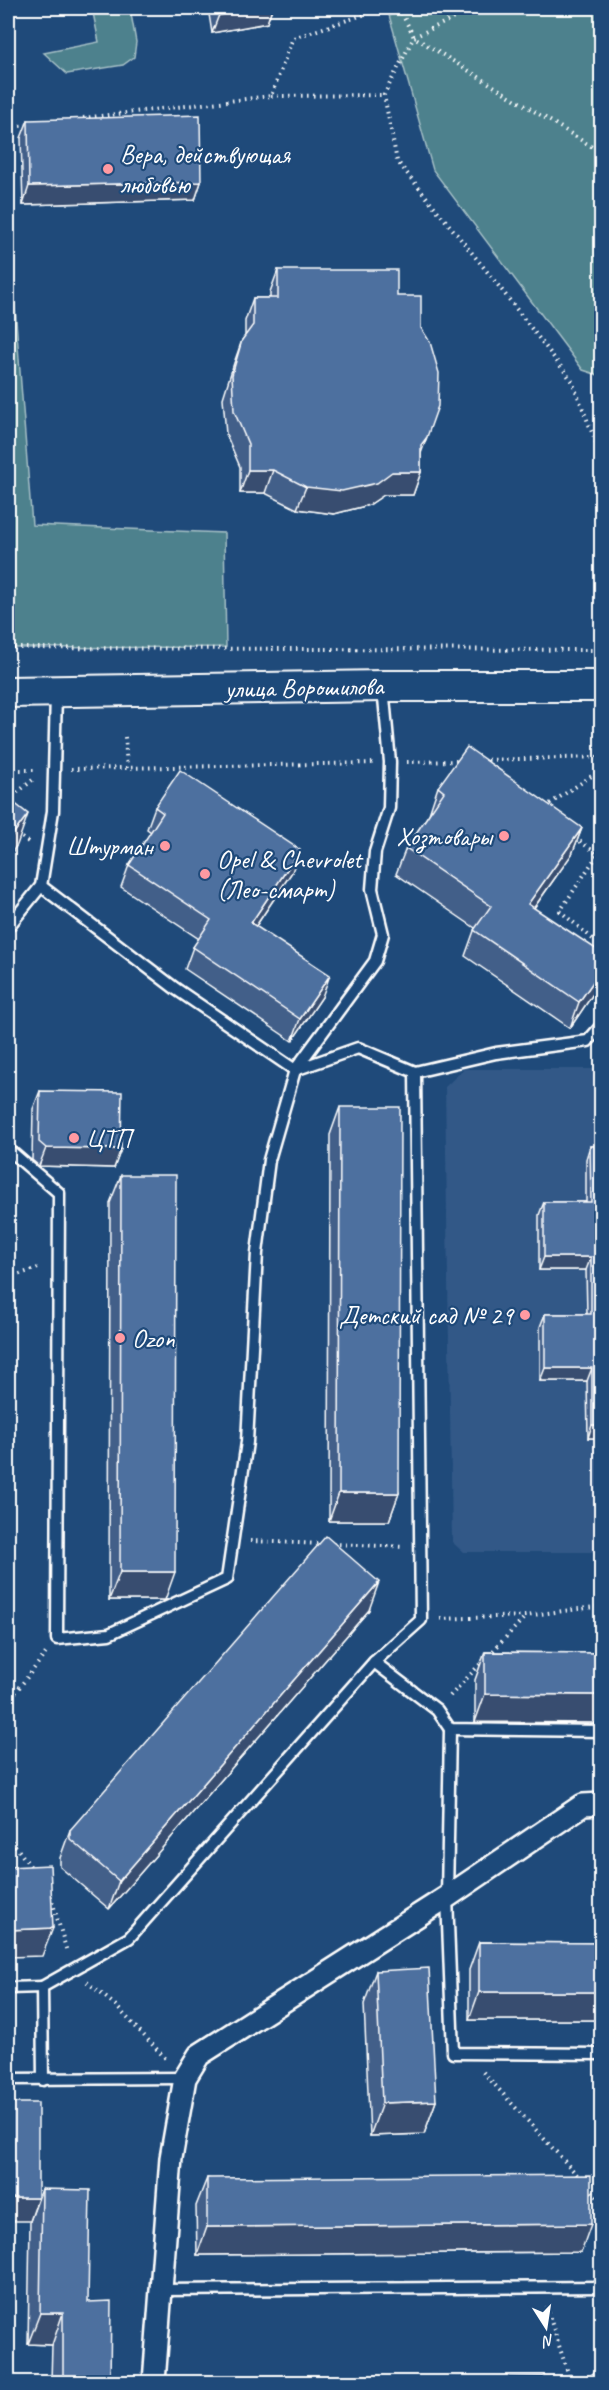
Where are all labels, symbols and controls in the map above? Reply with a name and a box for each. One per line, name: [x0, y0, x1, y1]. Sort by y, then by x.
place label: Вера, действующая любовью: [120, 138, 292, 201]
marker: Вера, действующая любовью: [101, 162, 115, 176]
street label: улица Ворошилова: [222, 670, 385, 705]
place label: Хозтовары: [396, 820, 494, 854]
marker: Хозтовары: [497, 829, 511, 843]
place label: Штурман: [66, 830, 154, 863]
marker: Штурман: [158, 839, 172, 853]
place label: Opel & Chevrolet (Лео-смарт): [217, 843, 364, 906]
marker: Opel & Chevrolet (Лео-смарт): [198, 867, 212, 881]
place label: ЦТП: [86, 1122, 135, 1155]
marker: ЦТП: [67, 1131, 81, 1145]
place label: Детский сад № 29: [339, 1299, 515, 1332]
marker: Детский сад № 29: [518, 1308, 532, 1322]
place label: Ozon: [132, 1322, 175, 1355]
marker: Ozon: [113, 1331, 127, 1345]
north arrow: [516, 2297, 576, 2357]
text: N: [539, 2330, 556, 2352]

